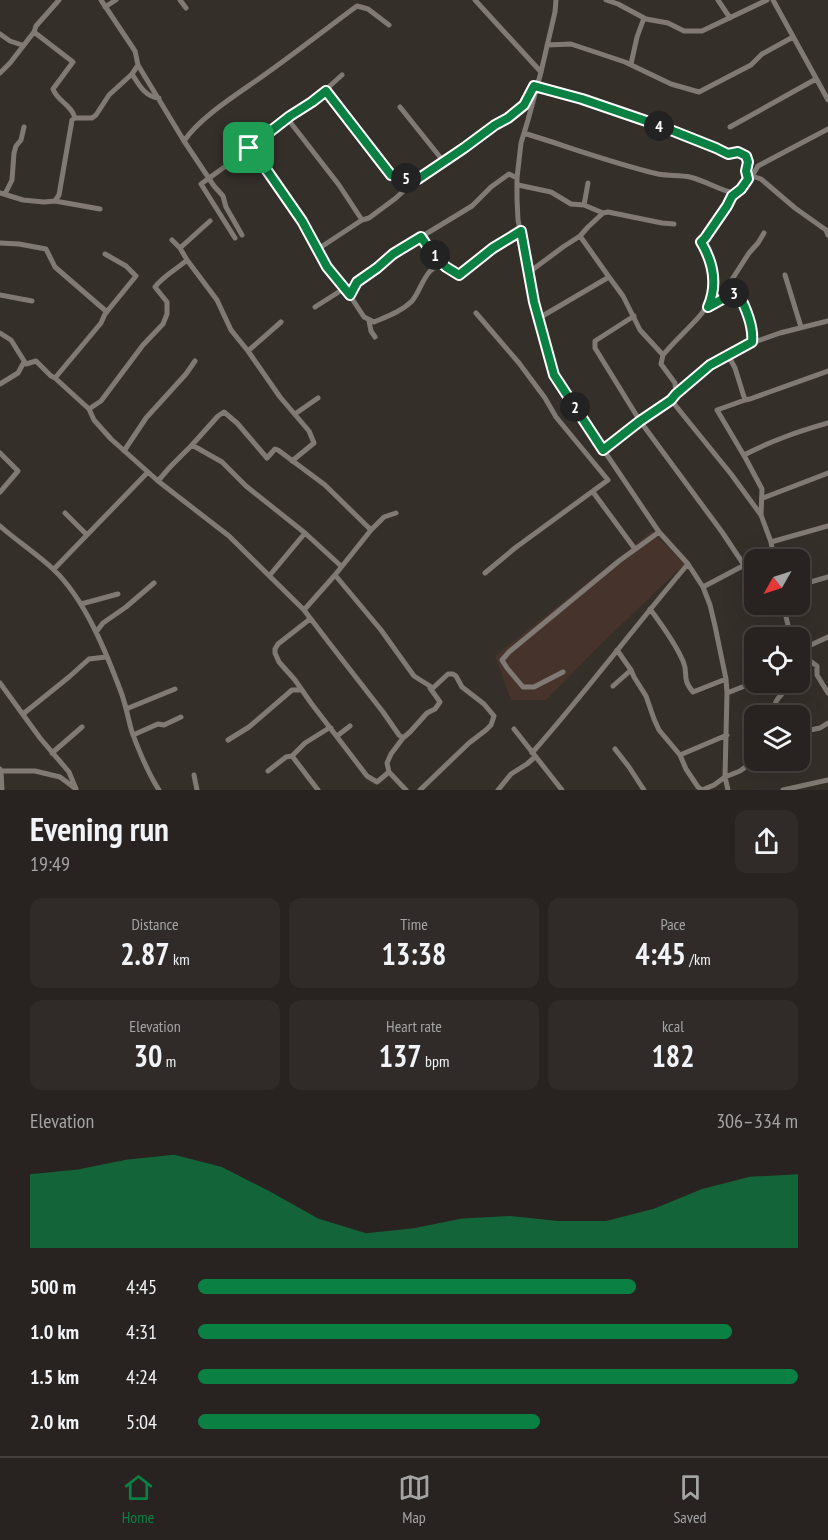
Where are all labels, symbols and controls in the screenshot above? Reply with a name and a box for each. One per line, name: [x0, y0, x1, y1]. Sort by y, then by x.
pin: 4: [644, 111, 674, 141]
text: 4: [655, 116, 663, 136]
pin: [223, 122, 274, 173]
icon: arrive: [232, 131, 265, 164]
pin: 5: [391, 163, 421, 193]
text: 5: [402, 168, 410, 188]
pin: 1: [420, 240, 450, 270]
text: 1: [431, 245, 439, 265]
pin: 3: [719, 278, 749, 308]
text: 3: [730, 283, 738, 303]
pin: 2: [560, 392, 590, 422]
text: 2: [571, 397, 579, 417]
north arrow: [744, 549, 810, 615]
map controls: [744, 549, 810, 771]
button: locate: [744, 627, 810, 693]
button: layers: [744, 705, 810, 771]
text: Evening run: [30, 807, 169, 850]
button: share: [735, 810, 798, 873]
text: 19:49: [30, 851, 70, 877]
text: Distance: [131, 914, 179, 934]
text: Time: [400, 914, 428, 934]
text: Pace: [660, 914, 686, 934]
text: 2.87: [120, 934, 170, 973]
text: 13:38: [382, 934, 446, 973]
text: 4:45: [635, 934, 686, 973]
text: km: [170, 949, 190, 969]
text: /km: [686, 949, 711, 969]
text: Elevation: [129, 1016, 181, 1036]
text: Heart rate: [386, 1016, 442, 1036]
text: kcal: [662, 1016, 684, 1036]
text: 30: [134, 1036, 162, 1075]
text: 137: [379, 1036, 422, 1075]
text: 182: [651, 1036, 695, 1075]
text: m: [162, 1051, 176, 1071]
text: bpm: [422, 1051, 449, 1071]
text: Elevation: [30, 1108, 94, 1134]
text: 306–334 m: [716, 1108, 798, 1134]
text: 500 m: [30, 1274, 76, 1300]
text: 4:45: [126, 1274, 157, 1300]
text: 1.0 km: [30, 1319, 79, 1345]
text: 4:31: [126, 1319, 157, 1345]
text: 1.5 km: [30, 1364, 79, 1390]
text: 4:24: [126, 1364, 157, 1390]
text: 2.0 km: [30, 1409, 79, 1435]
text: 5:04: [126, 1409, 157, 1435]
tab: Home: [122, 1471, 155, 1527]
tab: Map: [398, 1471, 431, 1527]
tab: Saved: [674, 1471, 707, 1527]

